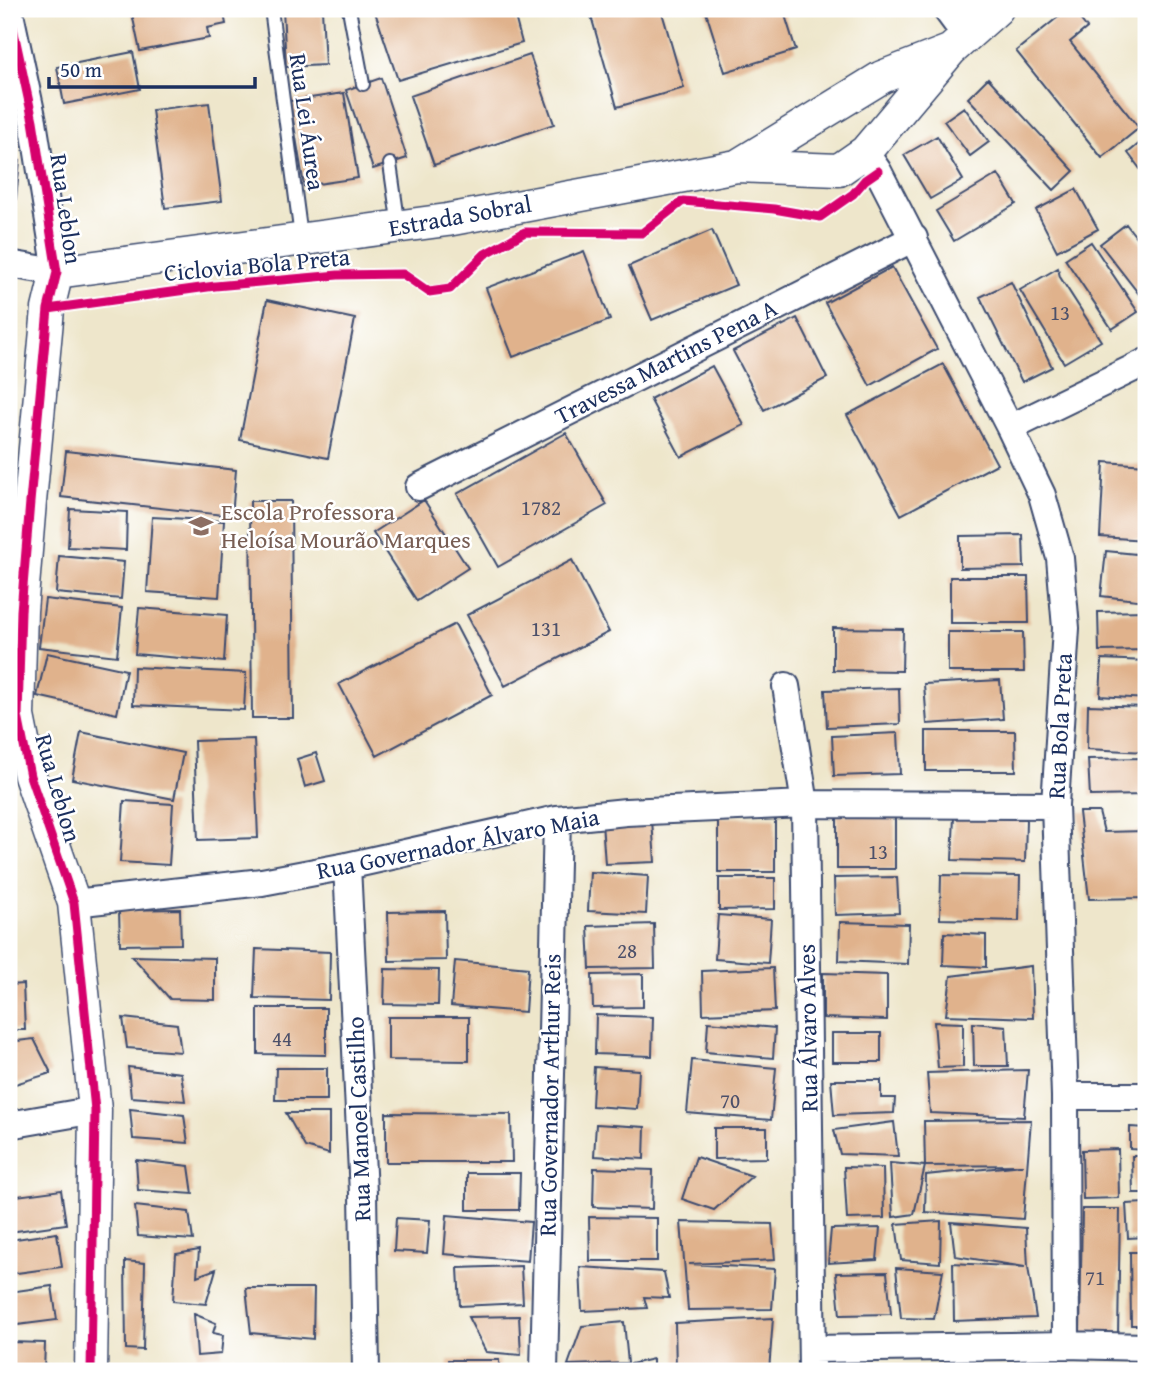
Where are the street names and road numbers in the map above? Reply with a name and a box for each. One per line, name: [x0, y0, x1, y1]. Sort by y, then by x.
street label: Rua Lei Áurea: [281, 51, 335, 193]
street label: Rua Leblon: [41, 151, 92, 267]
street label: Estrada Sobral: [386, 186, 534, 245]
street label: Ciclovia Bola Preta: [162, 239, 352, 290]
street label: Travessa Martins Pena A: [548, 290, 784, 433]
street label: Rua Bola Preta: [1038, 651, 1081, 800]
street label: Rua Leblon: [26, 730, 91, 847]
street label: Rua Governador Álvaro Maia: [314, 799, 603, 888]
street label: Rua Álvaro Alves: [789, 944, 826, 1112]
street label: Rua Governador Arthur Reis: [530, 953, 569, 1237]
street label: Rua Manoel Castilho: [337, 1016, 380, 1222]

